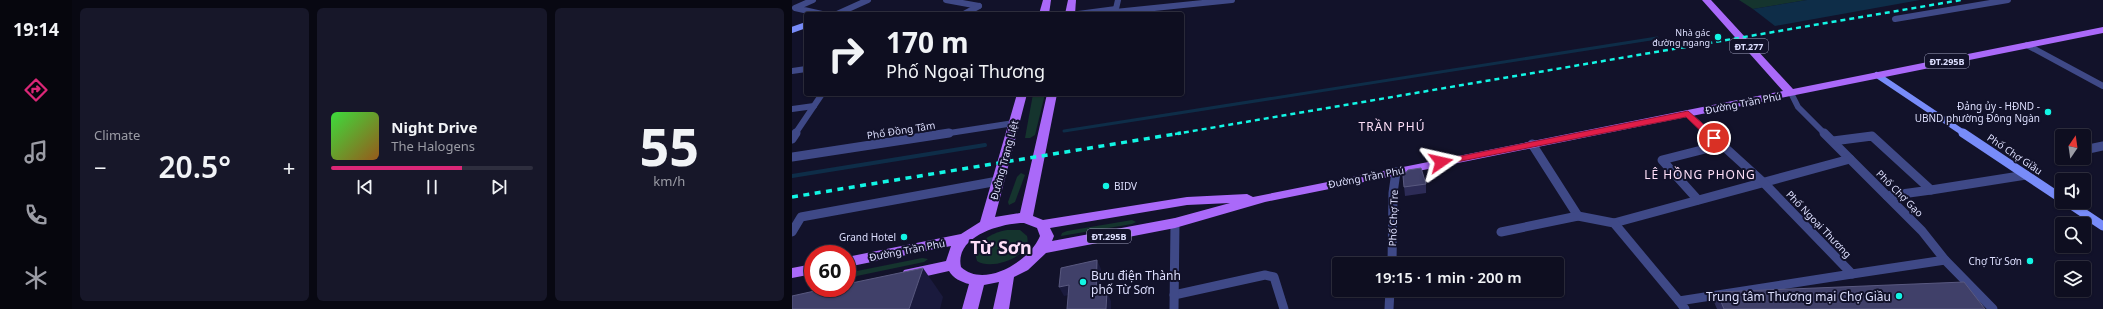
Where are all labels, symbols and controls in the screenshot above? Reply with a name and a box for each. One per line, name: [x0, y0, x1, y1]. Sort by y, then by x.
text: 19:14: [13, 17, 59, 41]
text: 170 m: [886, 23, 969, 61]
place label: Nhà gác đường ngang: [1652, 26, 1711, 49]
icon: right: [820, 28, 872, 80]
marker: Nhà gác đường ngang: [1713, 32, 1723, 42]
road number: ĐT.277: [1730, 39, 1768, 53]
road number: ĐT.295B: [1925, 54, 1969, 68]
text: Phố Ngoại Thương: [886, 59, 1045, 83]
icon: directions: [22, 76, 50, 104]
street label: Đường Trần Phú: [1704, 89, 1782, 117]
place label: Đảng ủy - HĐND - UBND phường Đông Ngàn: [1915, 99, 2040, 125]
marker: Đảng ủy - HĐND - UBND phường Đông Ngàn: [2043, 107, 2053, 117]
text: 55: [640, 110, 699, 181]
text: Night Drive: [391, 117, 477, 137]
street label: Phố Đồng Tâm: [866, 118, 936, 142]
street label: Đường Trang Liệt: [987, 118, 1021, 201]
district label: TRẦN PHÚ: [1359, 118, 1425, 135]
pin: [1697, 121, 1731, 155]
text: Climate: [94, 126, 140, 144]
icon: arrive: [1703, 127, 1725, 149]
north arrow: [2055, 129, 2091, 165]
map controls: [2055, 129, 2091, 297]
street label: Phố Chợ Giầu: [1985, 130, 2045, 178]
text: The Halogens: [391, 137, 475, 155]
icon: music: [22, 138, 50, 166]
position arrow: [1420, 141, 1462, 183]
text: 20.5°: [158, 146, 231, 187]
text: −: [94, 152, 107, 182]
text: +: [283, 152, 295, 182]
street label: Đường Trần Phú: [1327, 163, 1405, 191]
district label: LÊ HỒNG PHONG: [1644, 166, 1756, 183]
street label: Phố Chợ Gạo: [1873, 166, 1927, 220]
text: km/h: [653, 172, 685, 190]
button: sound: [2055, 173, 2091, 209]
icon: previous: [354, 176, 376, 198]
icon: pause: [421, 176, 443, 198]
icon: next: [488, 176, 510, 198]
place label: BIDV: [1114, 179, 1137, 193]
marker: BIDV: [1101, 181, 1111, 191]
street label: Phố Ngoại Thương: [1783, 187, 1855, 261]
street label: Phố Chợ Tre: [1385, 189, 1401, 247]
icon: phone: [22, 201, 50, 229]
button: search: [2055, 217, 2091, 253]
road number: ĐT.295B: [1087, 229, 1131, 243]
place label: Grand Hotel: [839, 230, 896, 244]
marker: Grand Hotel: [899, 232, 909, 242]
district label: Từ Sơn: [970, 235, 1032, 259]
street label: Đường Trần Phú: [868, 236, 946, 264]
speed limit sign: 60: [804, 245, 856, 297]
place label: Chợ Từ Sơn: [1969, 254, 2022, 268]
marker: Chợ Từ Sơn: [2025, 256, 2035, 266]
button: layers: [2055, 261, 2091, 297]
icon: climate: [22, 264, 50, 292]
place label: Bưu điện Thành phố Từ Sơn: [1091, 267, 1181, 298]
text: 19:15 · 1 min · 200 m: [1374, 267, 1522, 287]
marker: Bưu điện Thành phố Từ Sơn: [1078, 277, 1088, 287]
place label: Trung tâm Thương mại Chợ Giầu: [1706, 288, 1891, 305]
marker: Trung tâm Thương mại Chợ Giầu: [1894, 291, 1904, 301]

